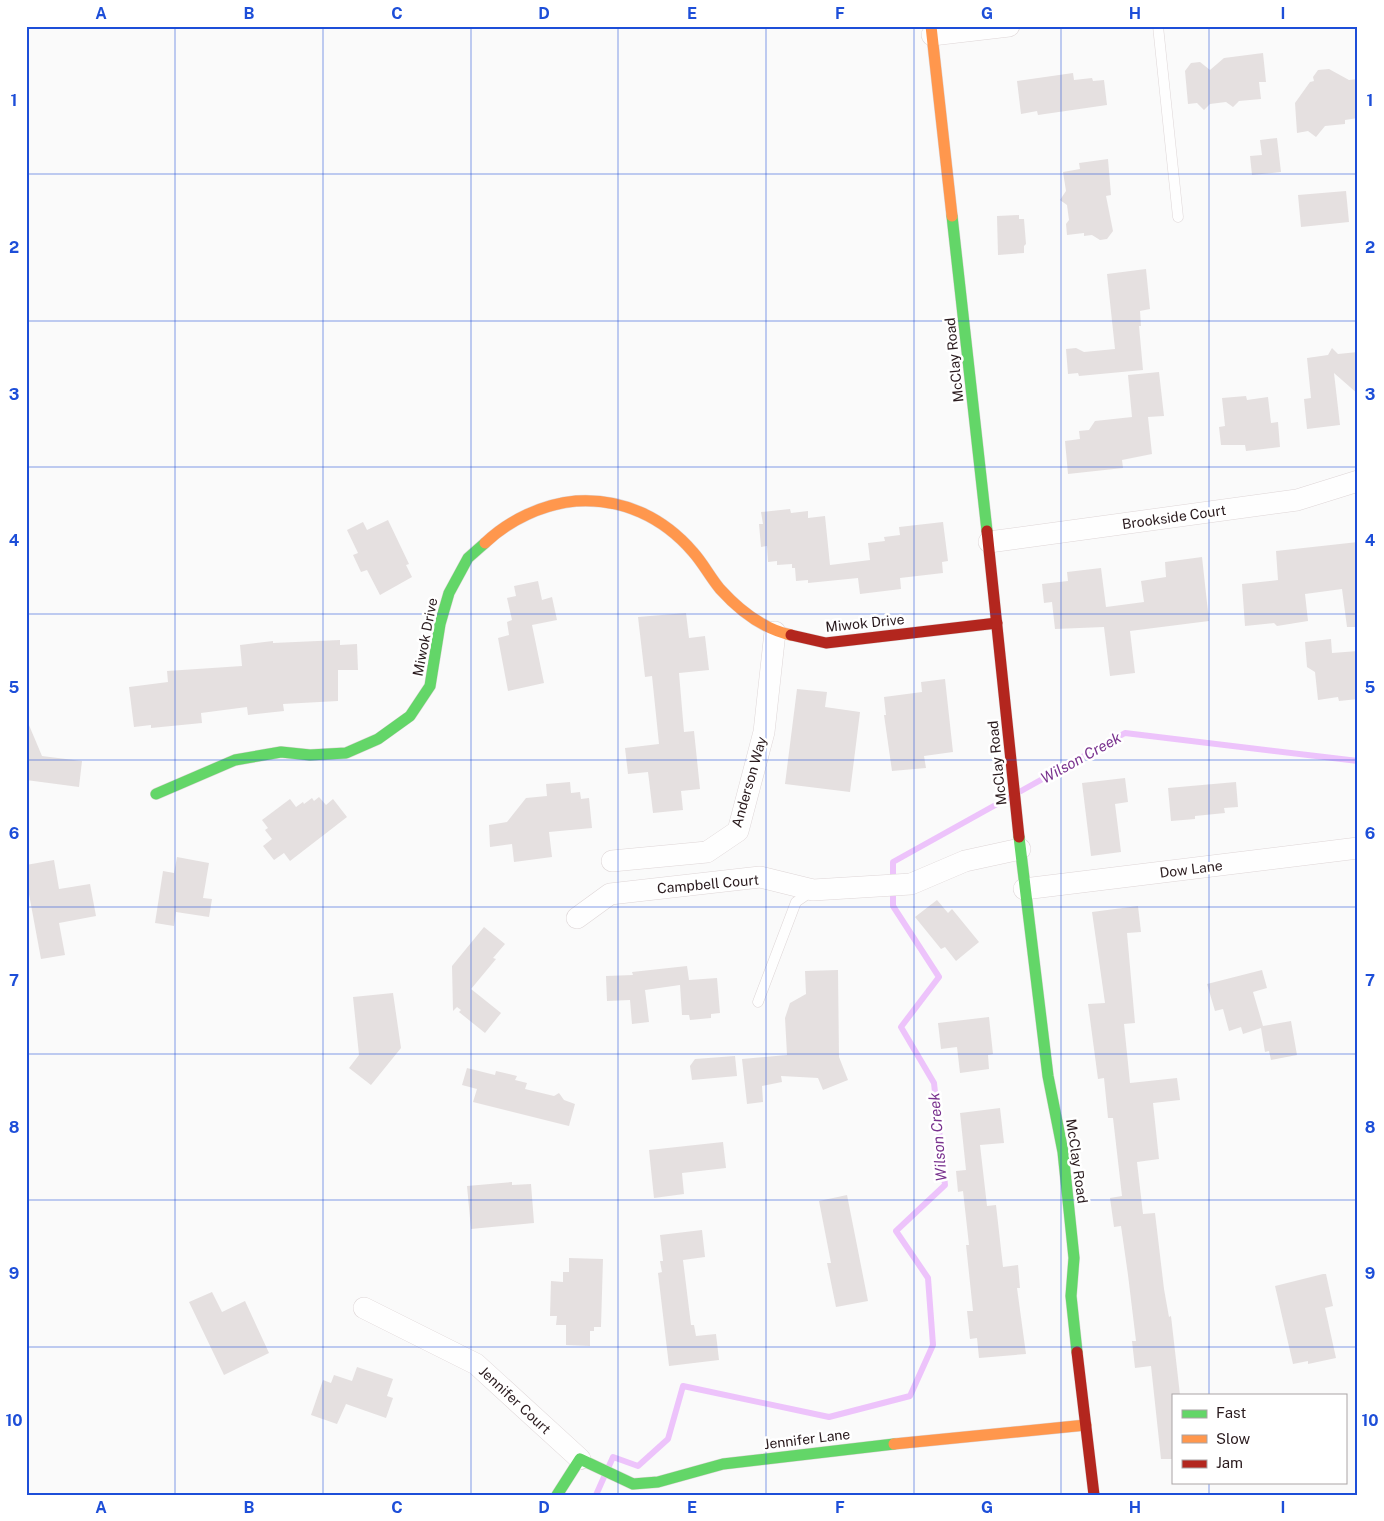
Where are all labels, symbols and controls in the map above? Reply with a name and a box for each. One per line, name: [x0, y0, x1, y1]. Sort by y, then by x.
text: A: [95, 4, 107, 23]
text: B: [244, 4, 255, 23]
text: C: [391, 4, 403, 23]
text: D: [538, 4, 550, 23]
text: E: [687, 4, 697, 23]
text: F: [835, 4, 845, 23]
text: G: [981, 4, 993, 23]
text: H: [1129, 4, 1141, 23]
text: I: [1281, 4, 1285, 23]
text: 1: [11, 91, 17, 110]
text: 1: [1367, 91, 1373, 110]
text: 2: [9, 238, 19, 257]
text: 2: [1365, 238, 1375, 257]
street label: McClay Road: [942, 317, 966, 403]
text: 3: [9, 385, 19, 404]
text: 3: [1365, 385, 1375, 404]
street label: Brookside Court: [1121, 502, 1227, 532]
text: 4: [9, 531, 20, 550]
text: 4: [1365, 531, 1376, 550]
street label: Miwok Drive: [410, 596, 440, 677]
street label: Miwok Drive: [825, 611, 905, 635]
text: 5: [9, 678, 20, 697]
text: 5: [1365, 678, 1376, 697]
street label: McClay Road: [985, 720, 1009, 806]
water label: Wilson Creek: [1038, 728, 1125, 787]
street label: Anderson Way: [728, 734, 770, 829]
text: 6: [9, 824, 19, 843]
text: 6: [1365, 824, 1375, 843]
street label: Dow Lane: [1159, 857, 1224, 881]
street label: Campbell Court: [656, 872, 760, 896]
text: 7: [9, 971, 19, 990]
text: 7: [1365, 971, 1375, 990]
water label: Wilson Creek: [925, 1091, 950, 1182]
text: 8: [9, 1118, 20, 1137]
street label: McClay Road: [1063, 1118, 1091, 1204]
text: 8: [1365, 1118, 1376, 1137]
text: 9: [9, 1264, 19, 1283]
text: 9: [1365, 1264, 1375, 1283]
street label: Jennifer Court: [476, 1363, 554, 1437]
legend: [1172, 1394, 1346, 1484]
text: Fast: [1216, 1404, 1246, 1421]
text: 10: [5, 1411, 23, 1430]
text: 10: [1361, 1411, 1379, 1430]
street label: Jennifer Lane: [763, 1426, 851, 1452]
text: Slow: [1216, 1430, 1251, 1447]
text: Jam: [1216, 1454, 1243, 1471]
text: A: [95, 1498, 107, 1517]
text: B: [244, 1498, 255, 1517]
text: C: [391, 1498, 403, 1517]
text: D: [538, 1498, 550, 1517]
text: E: [687, 1498, 697, 1517]
text: F: [835, 1498, 845, 1517]
text: G: [981, 1498, 993, 1517]
text: H: [1129, 1498, 1141, 1517]
text: I: [1281, 1498, 1285, 1517]

